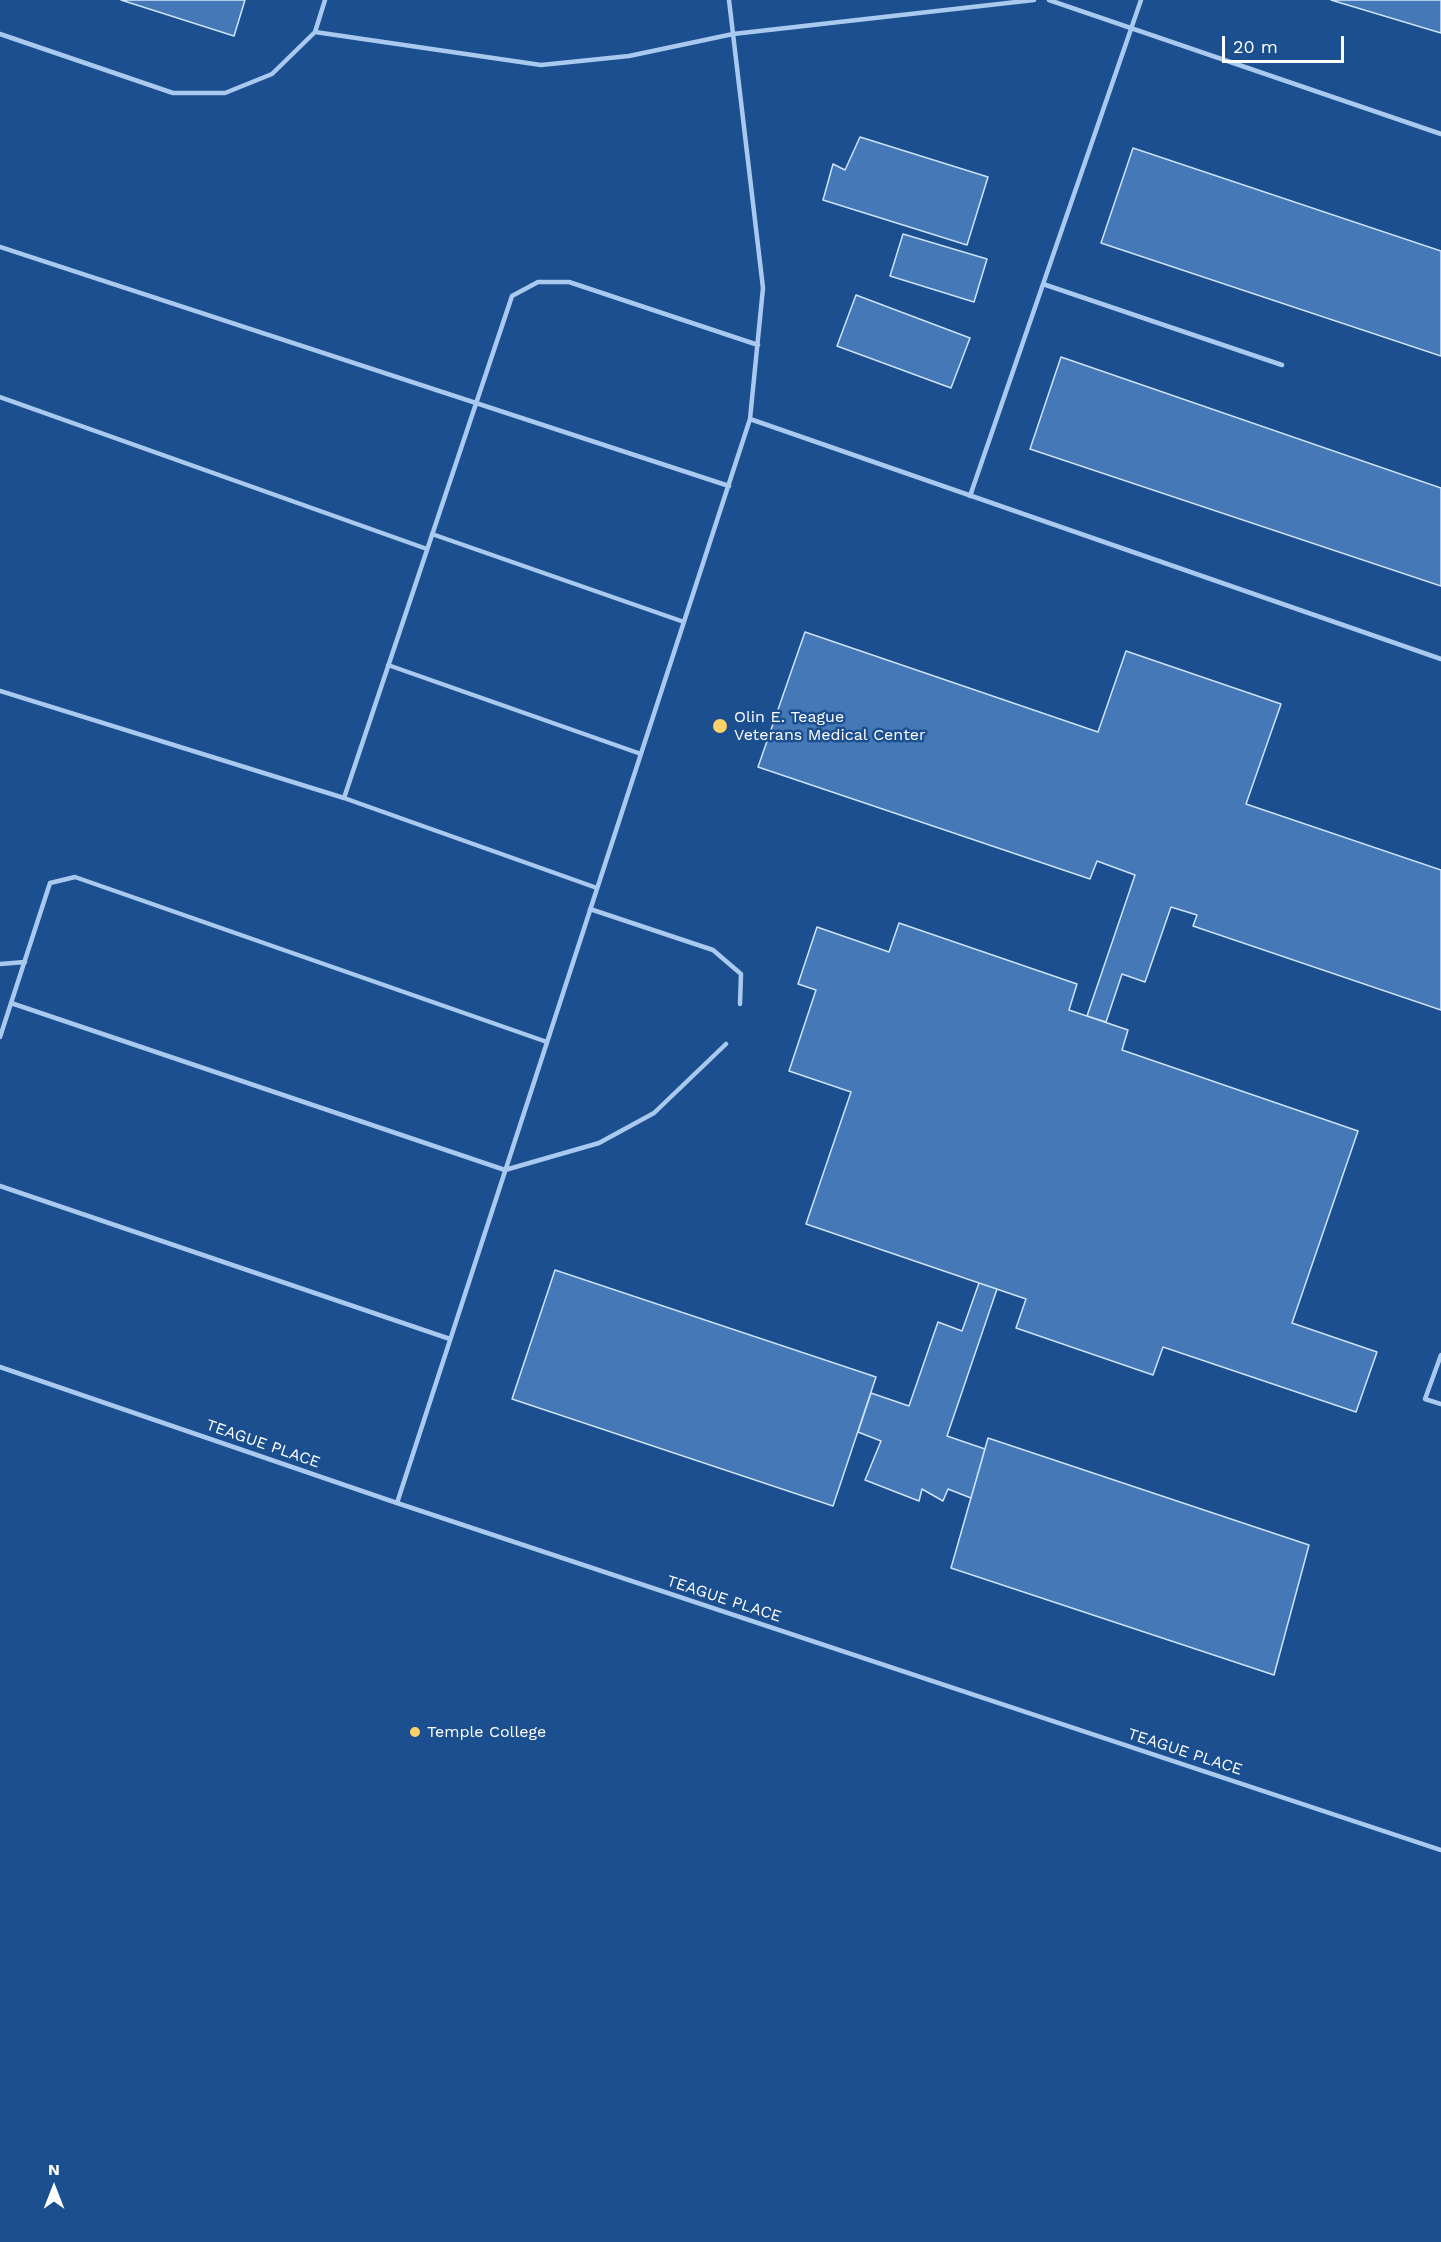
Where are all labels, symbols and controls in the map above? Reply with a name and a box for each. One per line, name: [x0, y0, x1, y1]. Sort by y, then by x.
scale bar: [1225, 24, 1346, 62]
text: 20 m: [1233, 36, 1278, 57]
place label: Olin E. Teague Veterans Medical Center: [734, 707, 926, 745]
marker: Olin E. Teague Veterans Medical Center: [711, 717, 729, 735]
street label: TEAGUE PLACE: [203, 1415, 323, 1473]
street label: TEAGUE PLACE: [664, 1571, 784, 1627]
place label: Temple College: [427, 1722, 546, 1742]
street label: TEAGUE PLACE: [1125, 1724, 1245, 1780]
marker: Temple College: [408, 1725, 422, 1739]
north arrow: [24, 2158, 84, 2218]
text: N: [48, 2160, 60, 2179]

